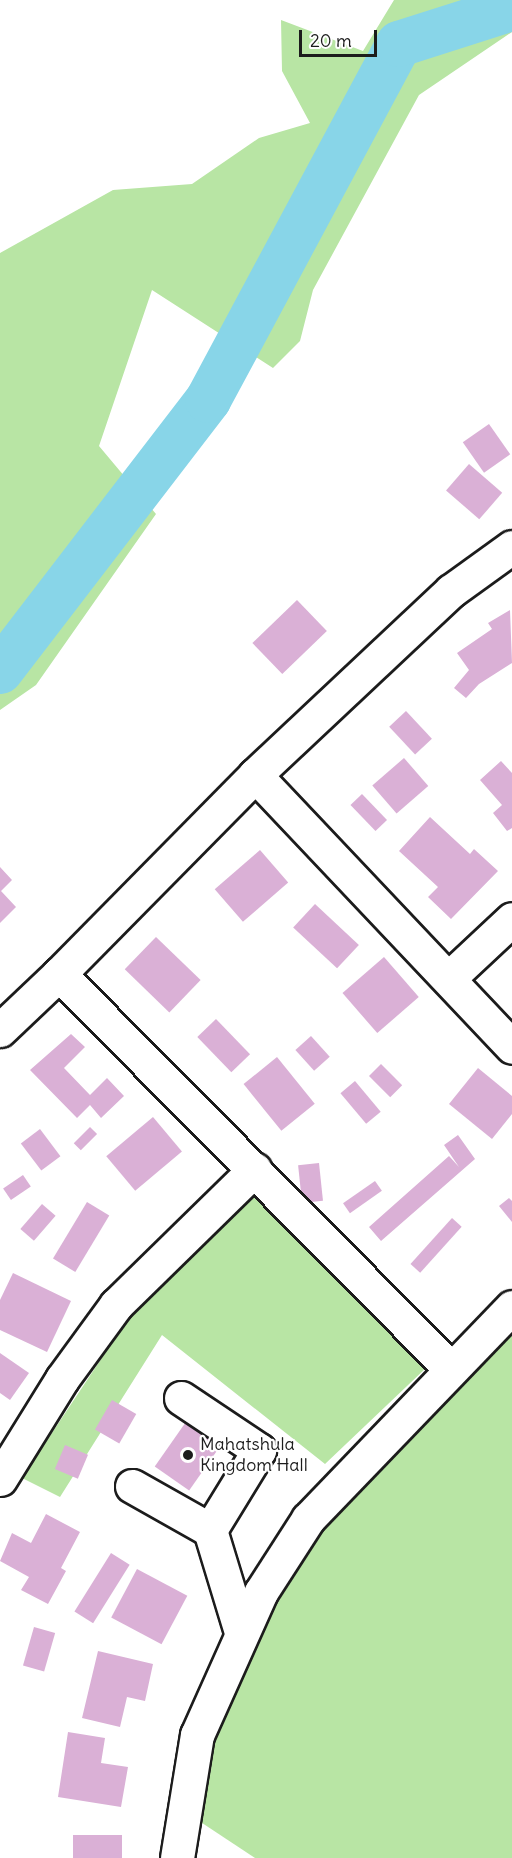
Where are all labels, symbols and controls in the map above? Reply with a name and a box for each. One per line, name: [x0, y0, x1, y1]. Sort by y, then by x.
scale bar: [302, 18, 380, 56]
text: 20 m: [310, 29, 352, 52]
place label: Mahatshula Kingdom Hall: [200, 1434, 308, 1476]
marker: Mahatshula Kingdom Hall: [181, 1448, 195, 1462]

